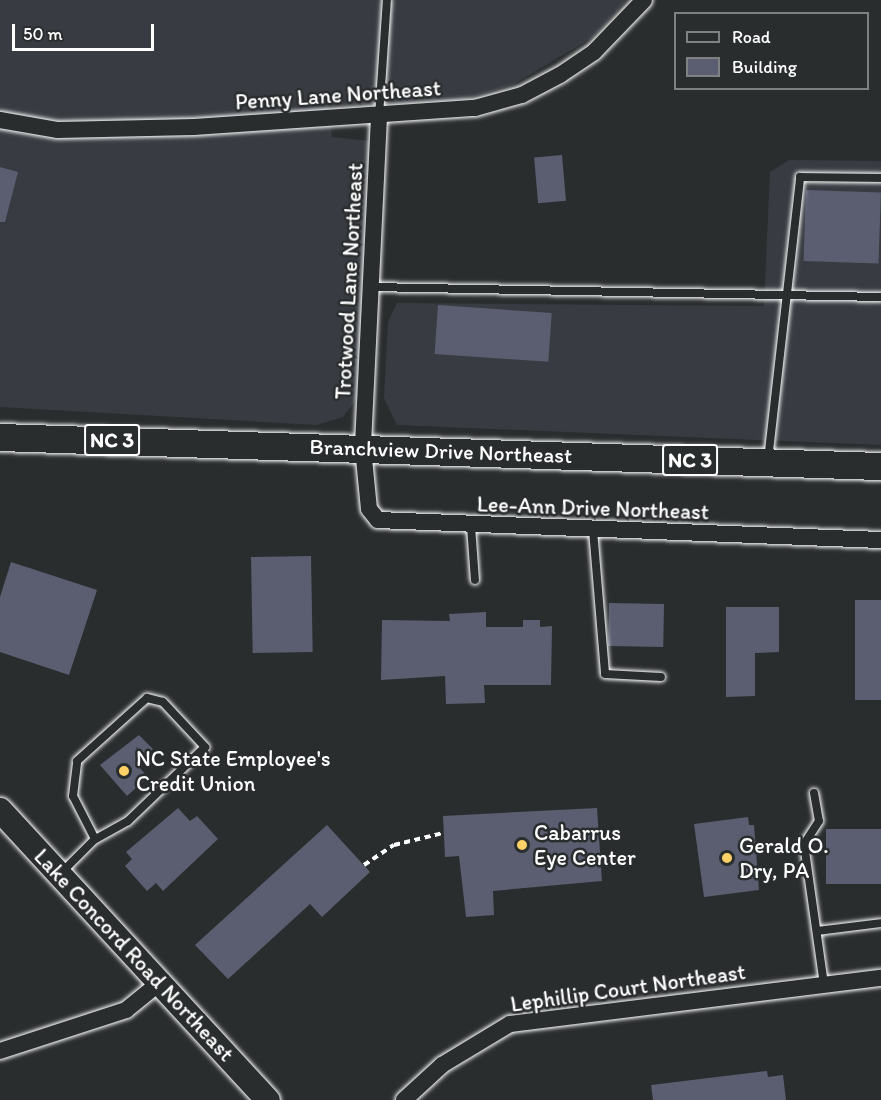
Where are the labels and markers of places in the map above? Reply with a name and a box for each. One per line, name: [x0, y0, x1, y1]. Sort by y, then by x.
place label: NC State Employee's Credit Union: [136, 745, 330, 796]
marker: NC State Employee's Credit Union: [117, 764, 131, 778]
place label: Cabarrus Eye Center: [534, 819, 636, 870]
place label: Gerald O. Dry, PA: [739, 832, 829, 884]
marker: Cabarrus Eye Center: [515, 838, 529, 852]
marker: Gerald O. Dry, PA: [720, 851, 734, 865]

